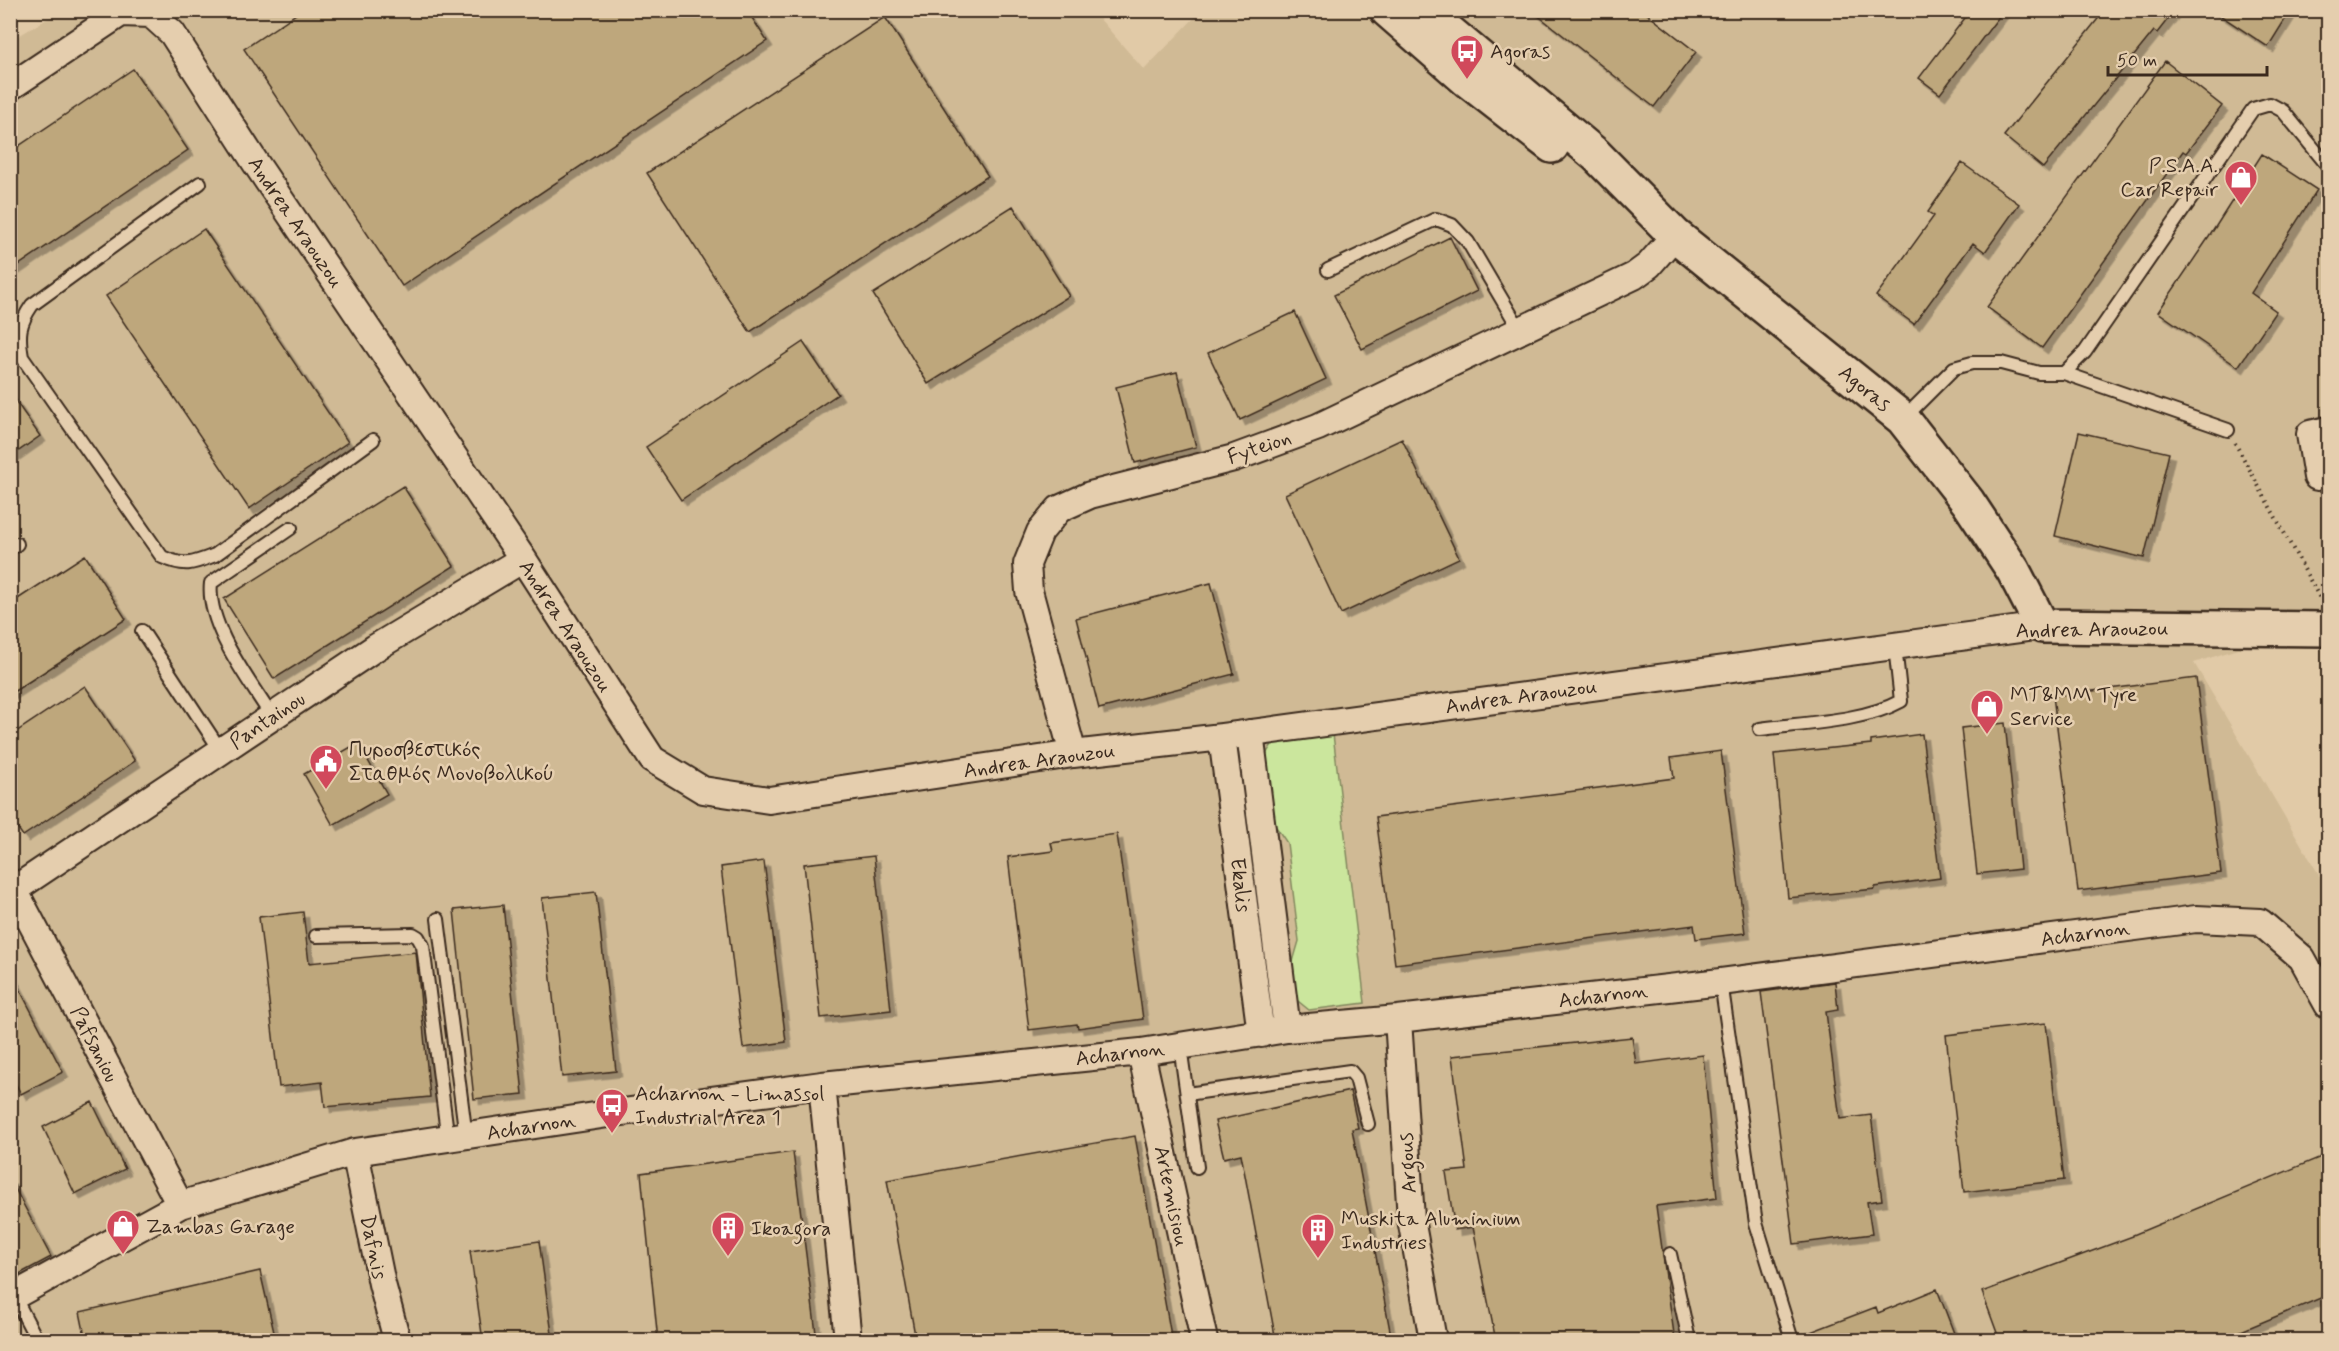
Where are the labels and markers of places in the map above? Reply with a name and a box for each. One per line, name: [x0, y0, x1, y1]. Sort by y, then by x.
bus stop icon: Agoras: [1449, 33, 1485, 80]
place label: Agoras: [1490, 38, 1550, 66]
place label: P.S.A.A. Car Repair: [2120, 152, 2218, 204]
shop icon: P.S.A.A. Car Repair: [2223, 159, 2259, 206]
place label: MT&MM Tyre Service: [2010, 681, 2137, 733]
shop icon: MT&MM Tyre Service: [1969, 688, 2005, 735]
place label: Πυροσβεστικός Σταθμός Μονοβολικού: [349, 736, 554, 788]
public building icon: Πυροσβεστικός Σταθμός Μονοβολικού: [308, 743, 344, 790]
place label: Acharnon - Limassol Industrial Area 1: [635, 1080, 824, 1132]
bus stop icon: Acharnon - Limassol Industrial Area 1: [594, 1087, 630, 1134]
place label: Muskita Aluminium Industries: [1341, 1205, 1521, 1257]
shop icon: Zambas Garage: [105, 1208, 141, 1255]
building icon: Ikoagora: [710, 1210, 746, 1257]
building icon: Muskita Aluminium Industries: [1300, 1212, 1336, 1259]
place label: Zambas Garage: [146, 1213, 295, 1241]
place label: Ikoagora: [751, 1215, 831, 1245]

